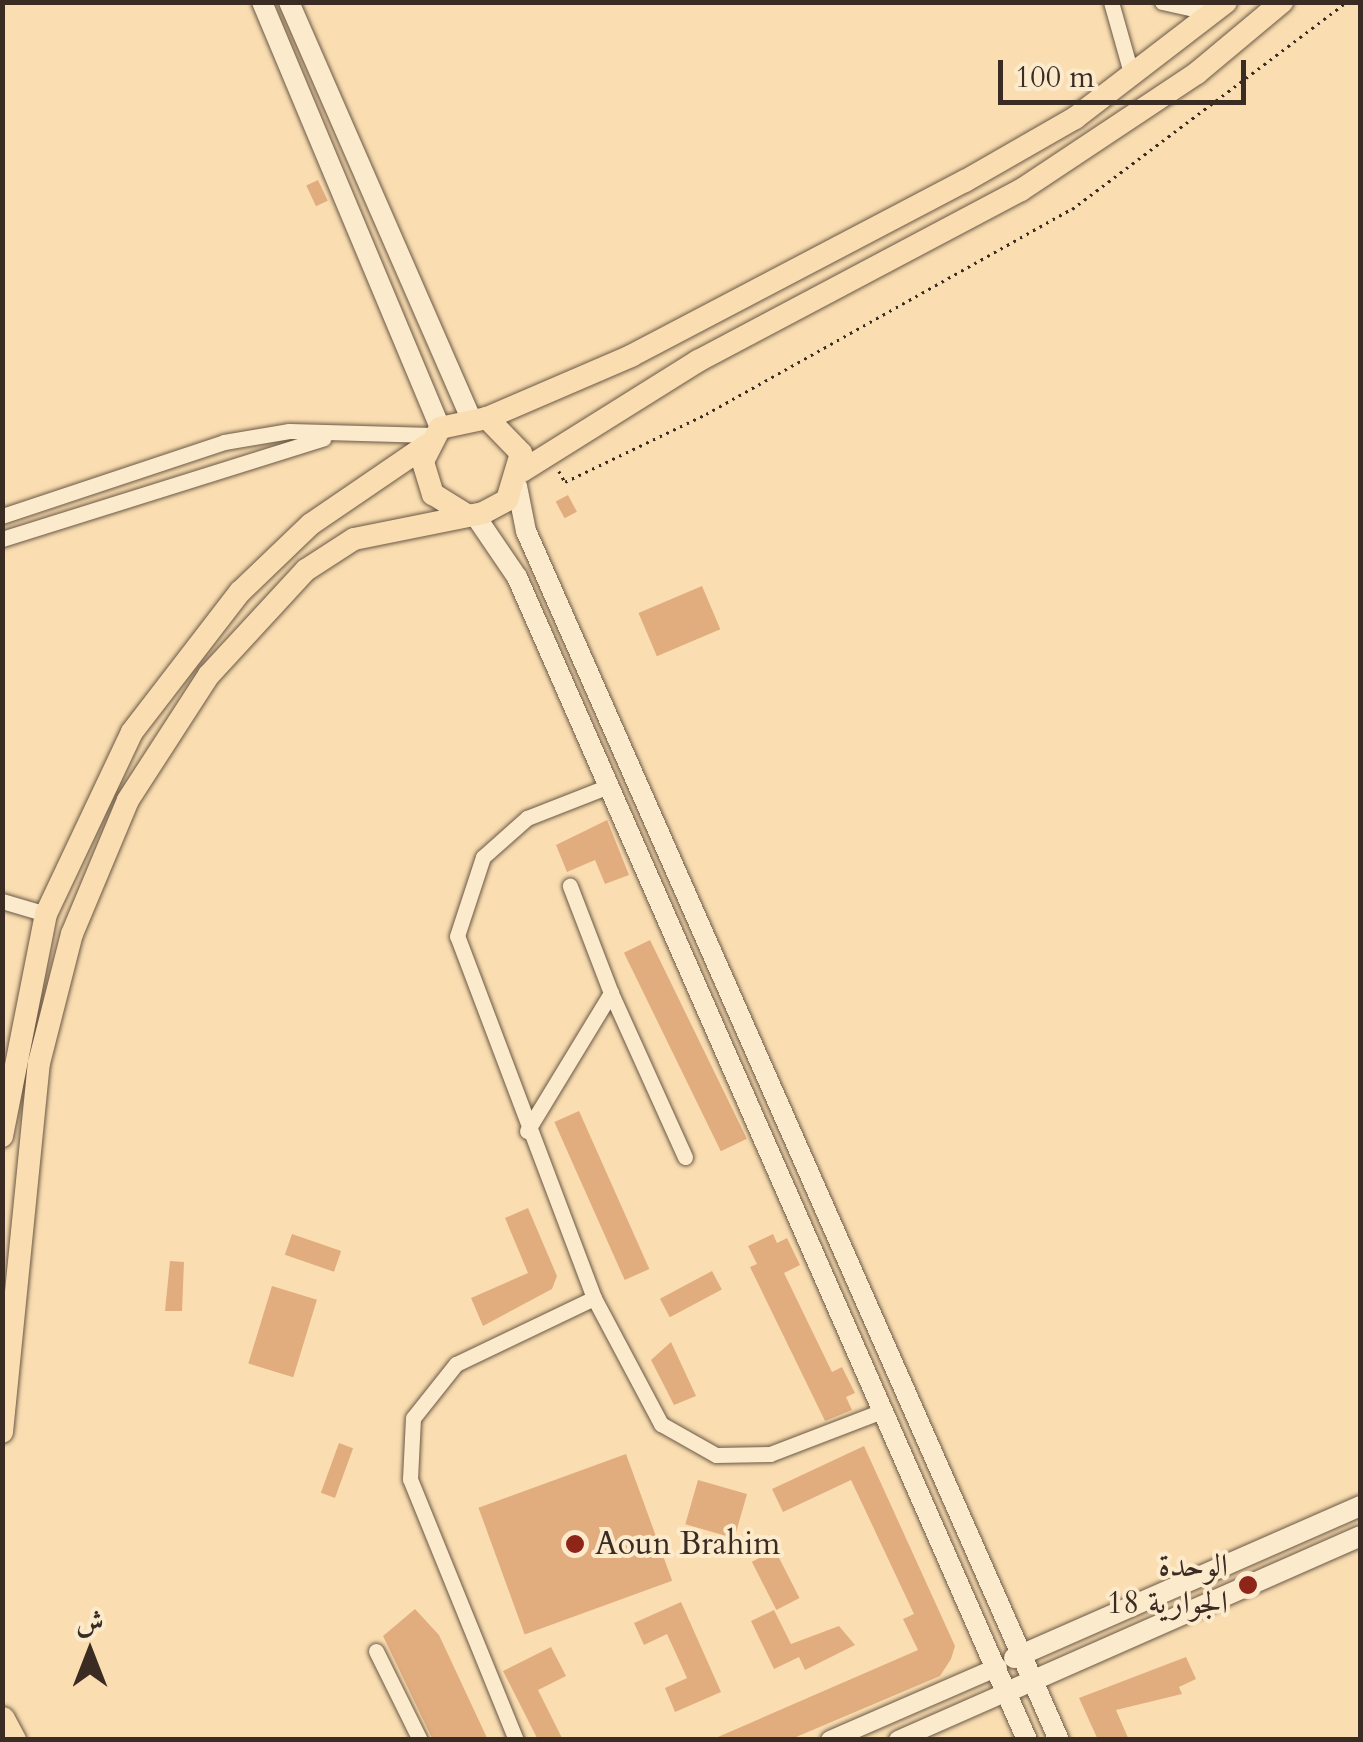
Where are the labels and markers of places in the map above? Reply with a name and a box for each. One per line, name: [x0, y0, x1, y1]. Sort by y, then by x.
place label: Aoun Brahim: [595, 1525, 780, 1563]
marker: Aoun Brahim: [564, 1533, 586, 1555]
place label: الوحدة الجوارية 18: [1107, 1548, 1228, 1623]
marker: الوحدة الجوارية 18: [1237, 1574, 1259, 1596]

